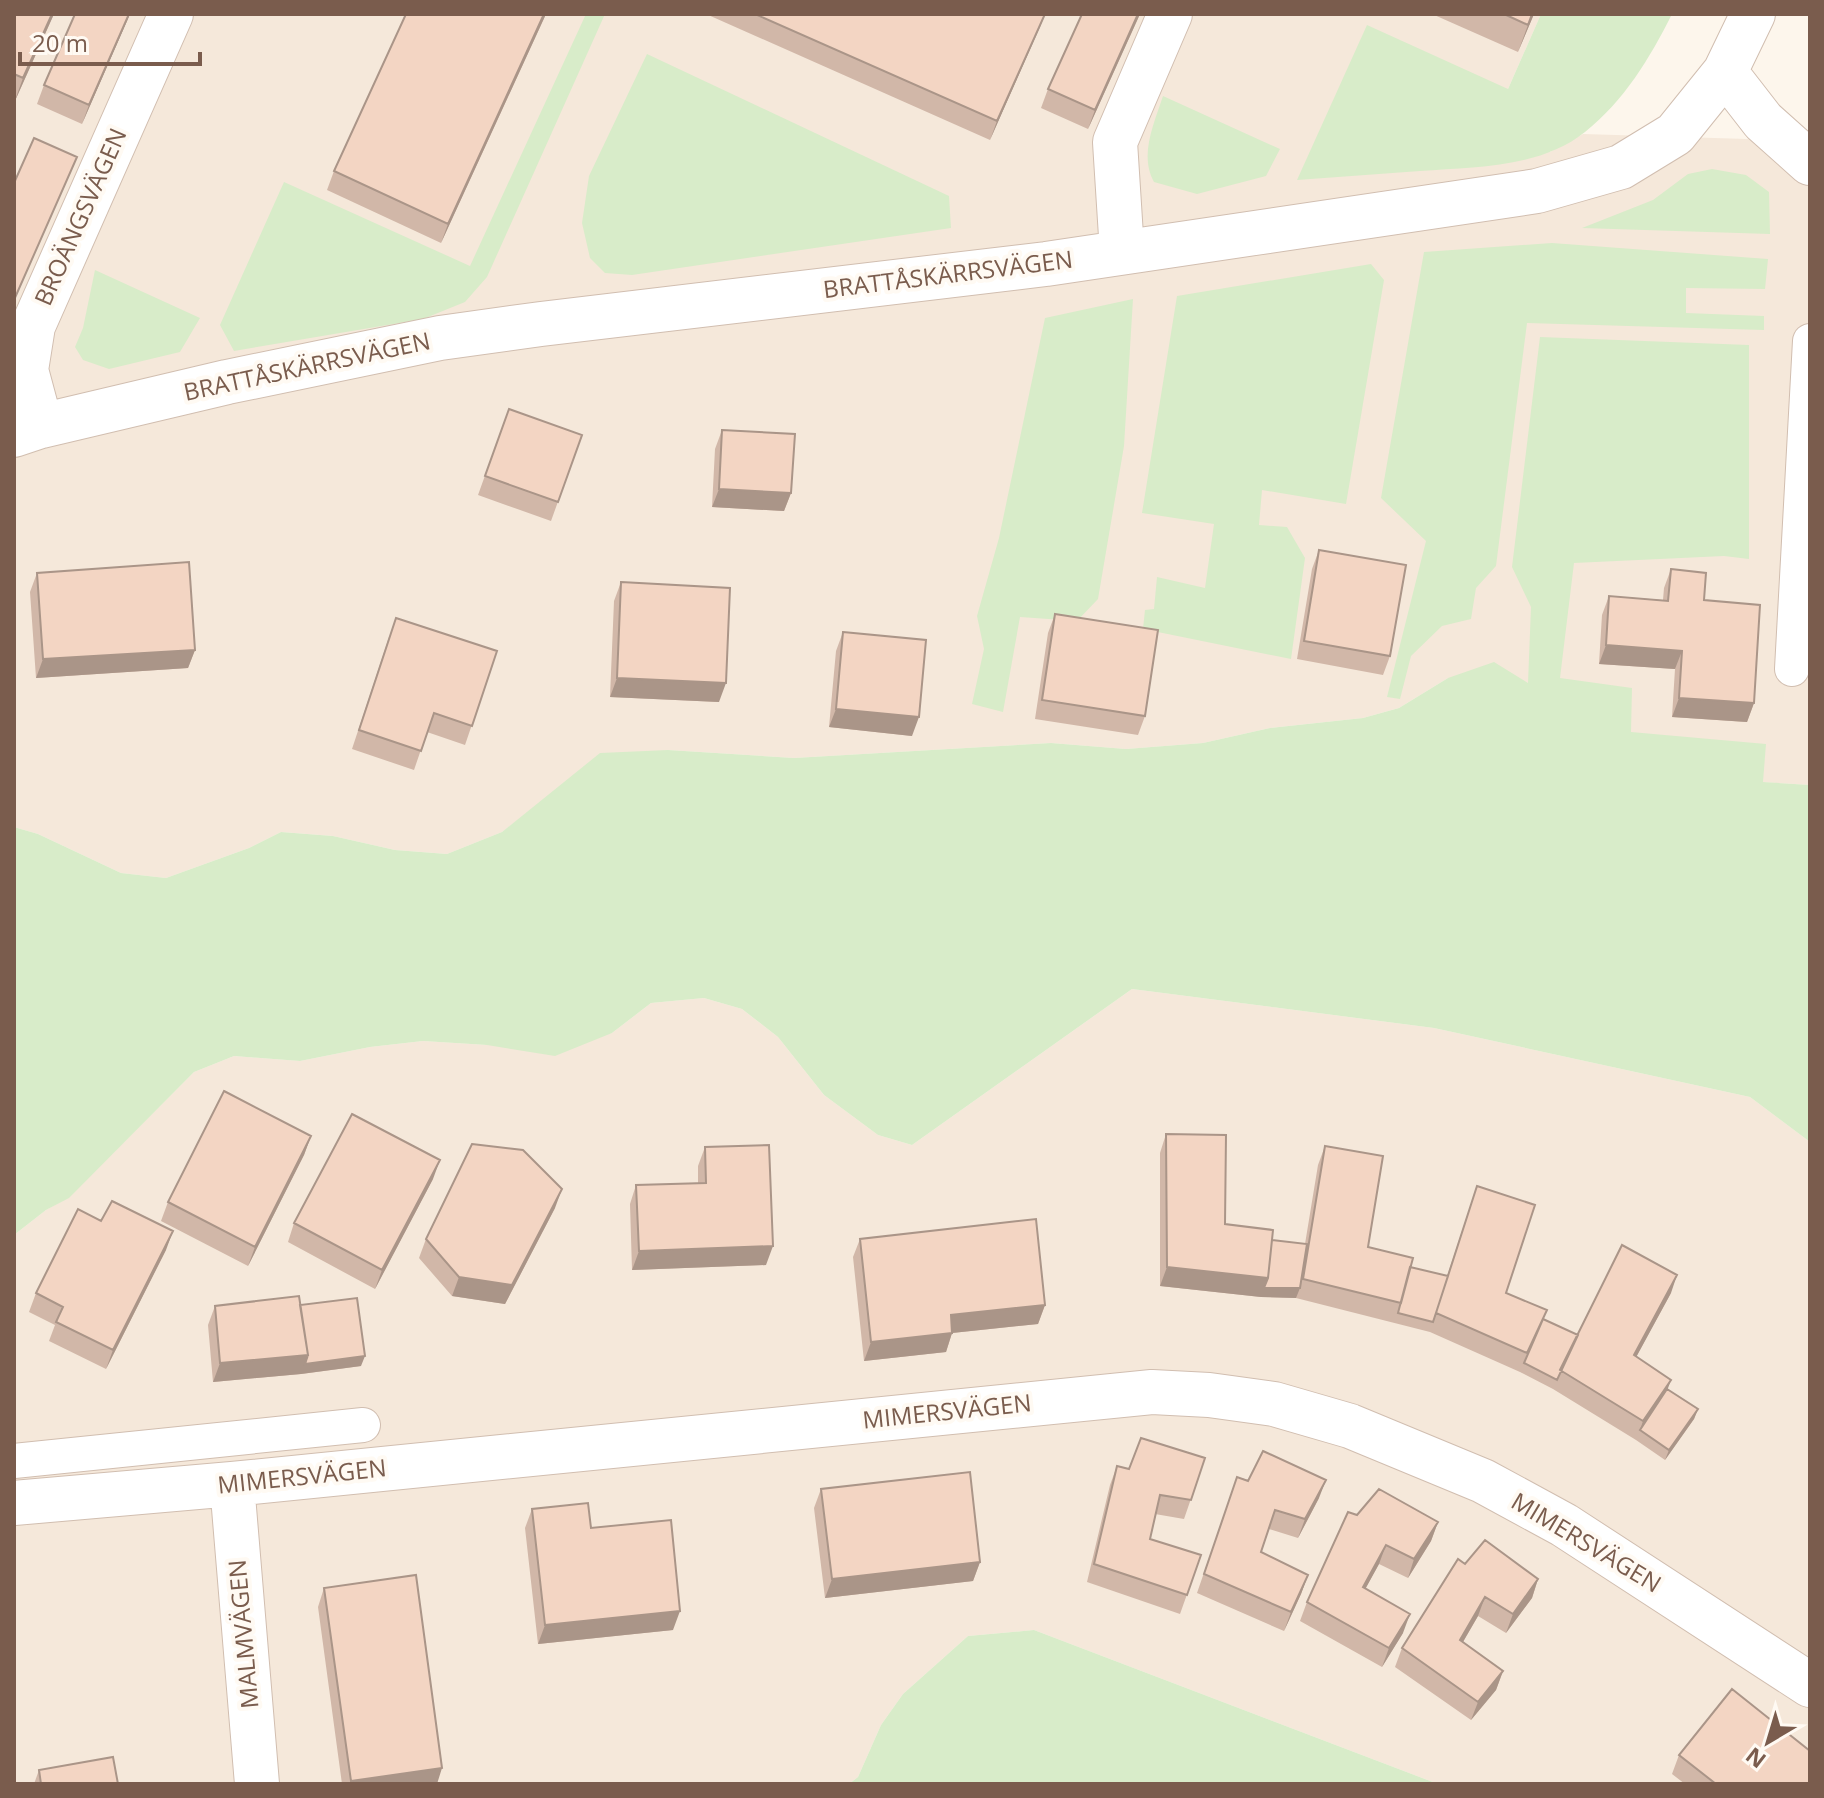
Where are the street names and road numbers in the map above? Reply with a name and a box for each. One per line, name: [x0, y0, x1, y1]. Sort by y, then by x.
street label: BROÄNGSVÄGEN: [26, 122, 134, 310]
street label: BRATTÅSKÄRRSVÄGEN: [821, 242, 1075, 305]
street label: BRATTÅSKÄRRSVÄGEN: [180, 323, 433, 408]
street label: MIMERSVÄGEN: [861, 1385, 1033, 1436]
street label: MIMERSVÄGEN: [216, 1450, 388, 1501]
street label: MIMERSVÄGEN: [1506, 1484, 1668, 1600]
street label: MALMVÄGEN: [220, 1558, 265, 1710]

